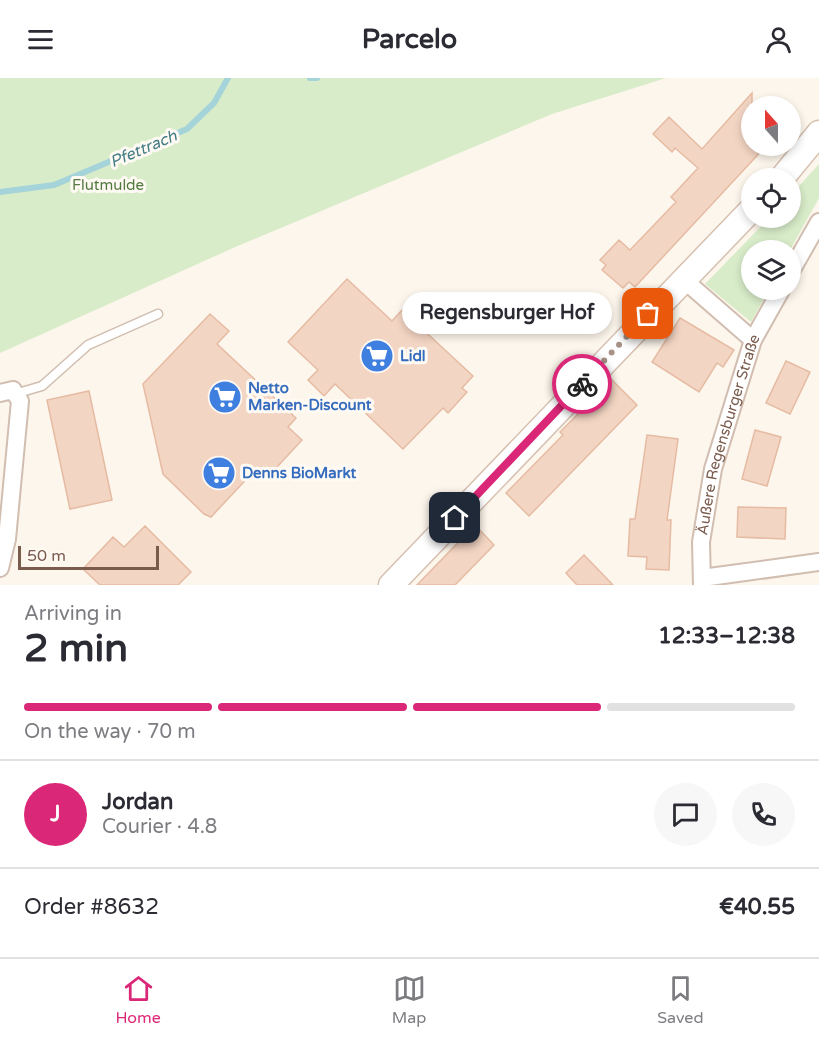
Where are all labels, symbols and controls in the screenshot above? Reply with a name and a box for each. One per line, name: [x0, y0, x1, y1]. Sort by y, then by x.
icon: menu: [24, 23, 57, 56]
text: Parcelo: [362, 23, 457, 56]
icon: person: [762, 23, 795, 56]
north arrow: [741, 96, 801, 156]
map controls: [741, 96, 801, 300]
water label: Pfettrach: [107, 125, 181, 172]
button: locate: [741, 168, 801, 228]
park label: Flutmulde: [72, 176, 144, 194]
button: layers: [741, 240, 801, 300]
pin: [622, 288, 673, 339]
callout: Regensburger Hof: [402, 293, 612, 335]
icon: bag: [631, 297, 664, 330]
text: Regensburger Hof: [420, 301, 594, 325]
street label: Äußere Regensburger Straße: [693, 331, 764, 536]
supermarket icon: Lidl: [359, 338, 395, 374]
place label: Lidl: [400, 347, 426, 365]
courier: [552, 354, 612, 414]
icon: bike: [566, 368, 599, 401]
supermarket icon: Netto Marken-Discount: [207, 379, 243, 415]
place label: Netto Marken-Discount: [248, 379, 372, 414]
supermarket icon: Denns BioMarkt: [201, 455, 237, 491]
place label: Denns BioMarkt: [242, 464, 357, 482]
pin: [429, 492, 480, 543]
icon: home: [438, 501, 471, 534]
scale bar: [18, 543, 159, 570]
text: 50 m: [27, 546, 66, 566]
text: Arriving in: [24, 602, 122, 626]
text: 12:33–12:38: [658, 623, 795, 649]
text: 2 min: [24, 625, 128, 672]
text: On the way · 70 m: [24, 720, 196, 744]
button: chat: [654, 783, 717, 846]
button: phone: [732, 783, 795, 846]
text: Jordan: [102, 789, 173, 815]
text: J: [50, 801, 61, 827]
text: Courier · 4.8: [102, 815, 217, 839]
text: Order #8632: [24, 894, 159, 920]
text: €40.55: [719, 894, 795, 920]
tab: Home: [115, 972, 161, 1028]
tab: Map: [392, 972, 426, 1028]
tab: Saved: [657, 972, 703, 1028]

